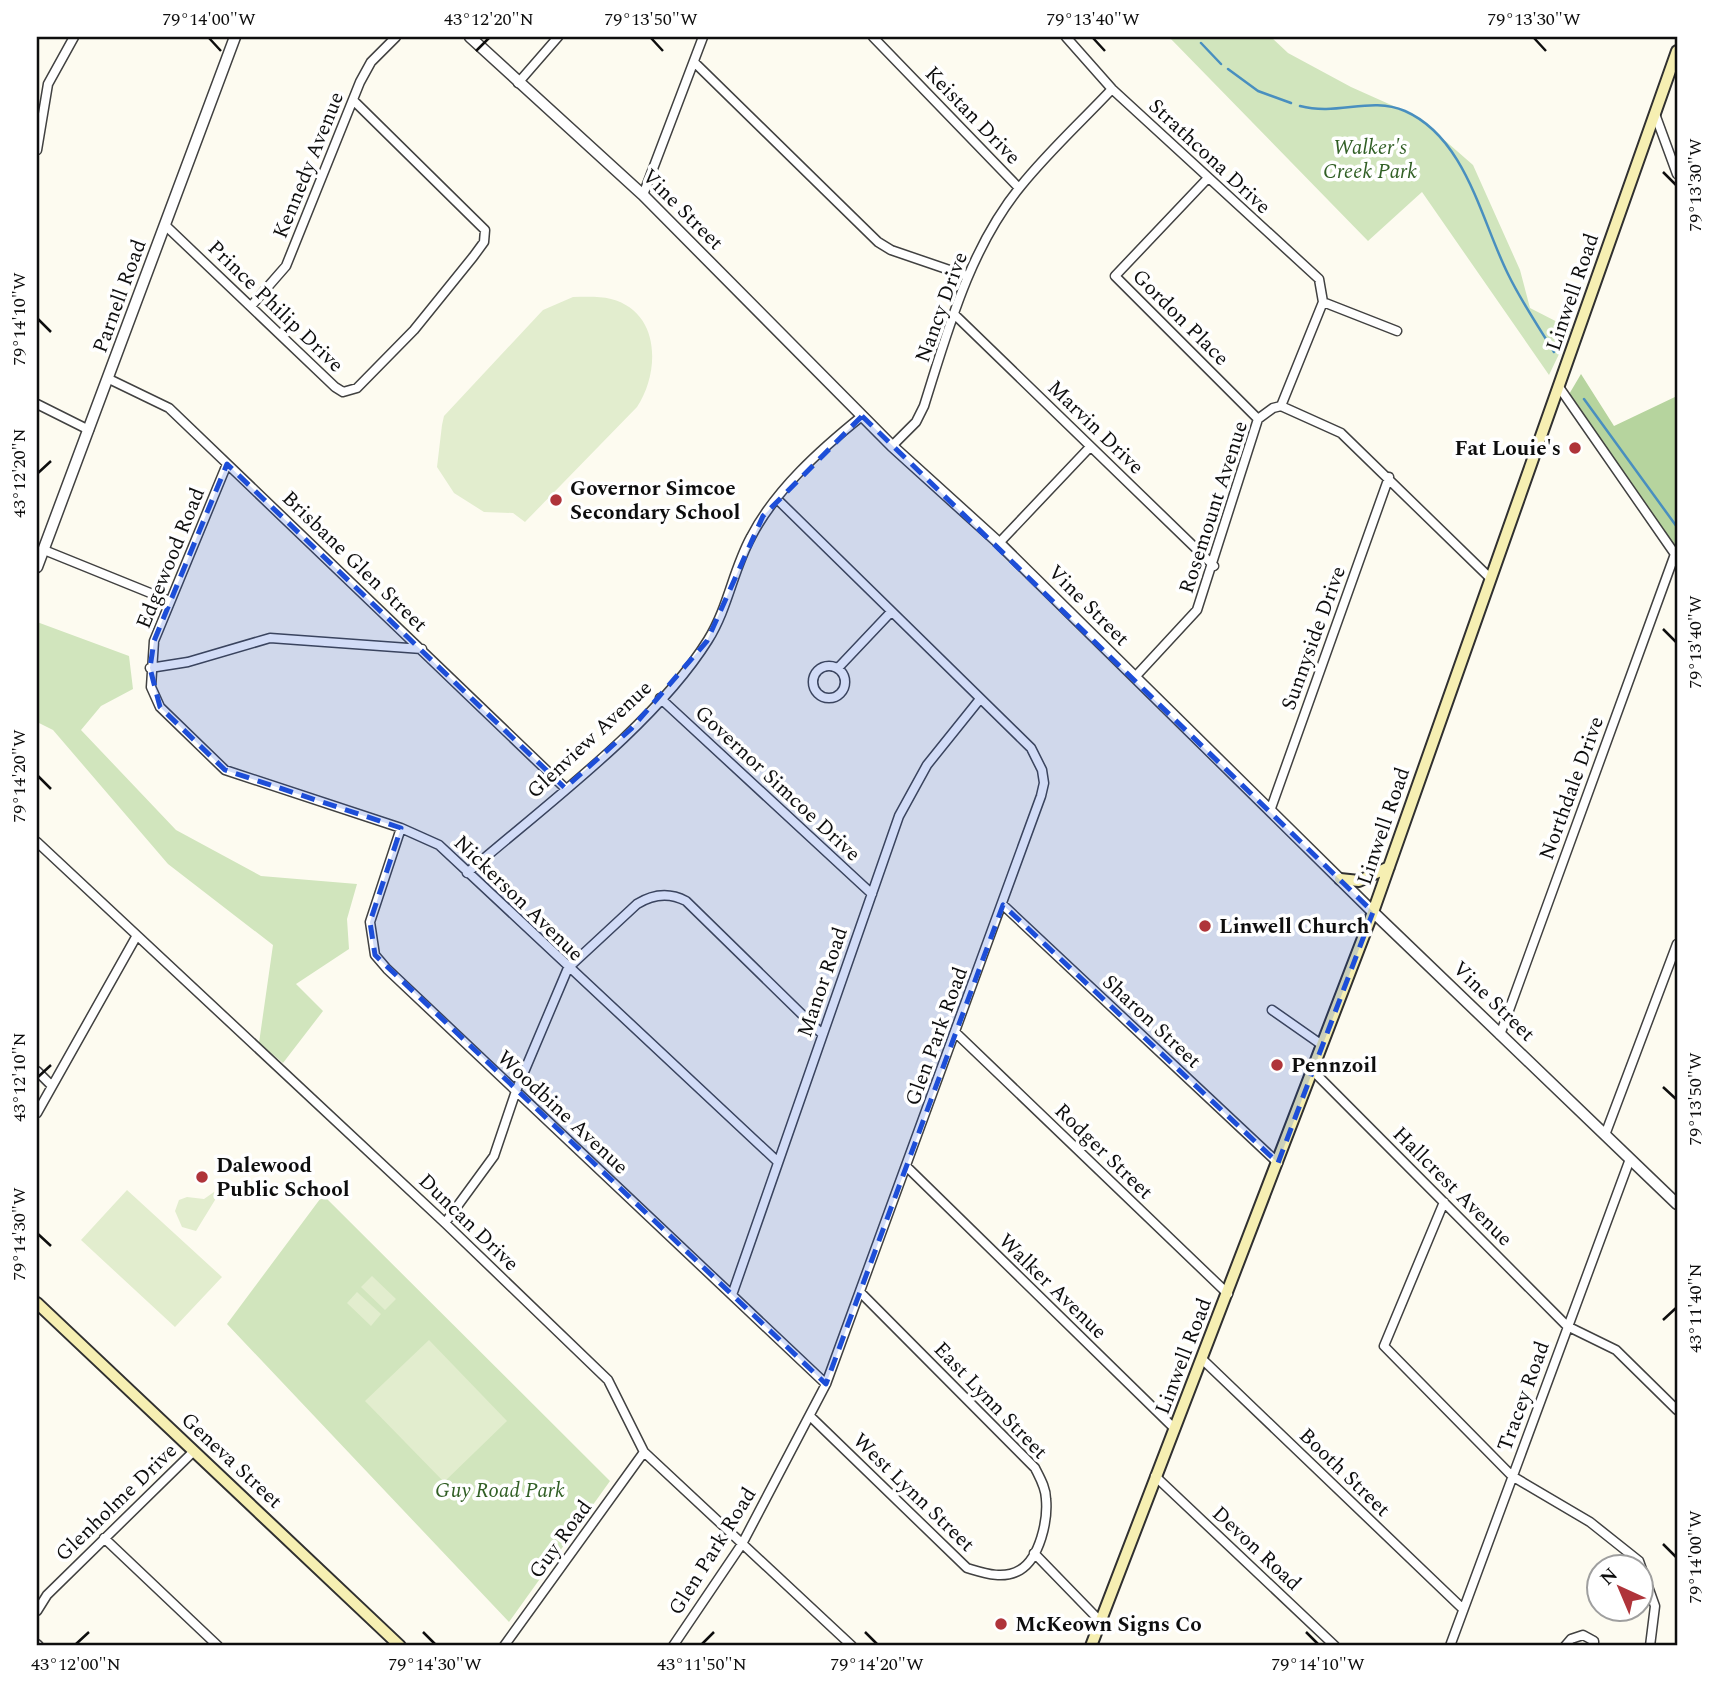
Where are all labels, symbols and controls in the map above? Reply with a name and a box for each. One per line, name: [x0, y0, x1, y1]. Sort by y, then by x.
text: 79°14'00"W: [162, 6, 256, 33]
text: 43°12'20"N: [444, 6, 534, 33]
text: 79°13'50"W: [604, 6, 698, 33]
text: 79°13'40"W: [1046, 6, 1140, 33]
text: 79°13'30"W: [1487, 6, 1581, 33]
street label: Keistan Drive: [917, 59, 1028, 172]
street label: Kennedy Avenue: [265, 87, 353, 244]
street label: Strathcona Drive: [1141, 91, 1278, 222]
park label: Walker's Creek Park: [1323, 132, 1417, 188]
text: 79°13'30"W: [1682, 138, 1709, 232]
street label: Vine Street: [634, 161, 731, 258]
street label: Linwell Road: [1538, 229, 1608, 356]
street label: Prince Philip Drive: [200, 233, 351, 380]
street label: Parnell Road: [85, 235, 155, 358]
street label: Nancy Drive: [907, 247, 977, 367]
street label: Gordon Place: [1124, 262, 1236, 374]
text: 79°14'10"W: [6, 272, 33, 366]
street label: Marvin Drive: [1039, 373, 1151, 482]
street label: Rosemount Avenue: [1171, 417, 1257, 598]
text: 43°12'20"N: [6, 428, 33, 518]
place label: Fat Louie's: [1455, 433, 1561, 465]
marker: Fat Louie's: [1567, 440, 1583, 456]
place label: Governor Simcoe Secondary School: [570, 473, 741, 529]
street label: Edgewood Road: [128, 483, 214, 634]
street label: Brisbane Glen Street: [274, 483, 435, 640]
marker: Governor Simcoe Secondary School: [548, 492, 564, 508]
street label: Vine Street: [1040, 557, 1137, 654]
street label: Sunnyside Drive: [1273, 562, 1355, 715]
text: 79°13'40"W: [1682, 595, 1709, 689]
street label: Glenview Avenue: [520, 673, 660, 807]
street label: Governor Simcoe Drive: [687, 698, 868, 870]
street label: Northdale Drive: [1531, 712, 1613, 865]
text: 79°14'20"W: [6, 729, 33, 823]
street label: Linwell Road: [1349, 763, 1419, 890]
street label: Nickerson Avenue: [446, 828, 591, 969]
place label: Linwell Church: [1219, 911, 1369, 943]
marker: Linwell Church: [1197, 918, 1213, 934]
street label: Manor Road: [789, 923, 857, 1042]
street label: Vine Street: [1444, 954, 1542, 1050]
street label: Glen Park Road: [897, 962, 977, 1110]
street label: Sharon Street: [1094, 967, 1208, 1076]
text: 43°12'10"N: [6, 1032, 33, 1122]
street label: Woodbine Avenue: [489, 1043, 635, 1182]
place label: Pennzoil: [1291, 1050, 1377, 1082]
text: 79°13'50"W: [1682, 1052, 1709, 1146]
marker: Pennzoil: [1269, 1057, 1285, 1073]
street label: Rodger Street: [1046, 1096, 1160, 1207]
street label: Hallcrest Avenue: [1385, 1119, 1520, 1254]
place label: Dalewood Public School: [216, 1150, 350, 1206]
street label: Duncan Drive: [411, 1166, 526, 1279]
marker: Dalewood Public School: [194, 1169, 210, 1185]
text: 79°14'30"W: [6, 1187, 33, 1281]
street label: Walker Avenue: [991, 1226, 1114, 1347]
text: 43°11'40"N: [1682, 1263, 1709, 1353]
street label: Linwell Road: [1147, 1293, 1221, 1419]
street label: East Lynn Street: [925, 1334, 1055, 1467]
street label: Tracey Road: [1489, 1337, 1559, 1456]
street label: Geneva Street: [173, 1405, 290, 1517]
street label: Booth Street: [1291, 1421, 1397, 1525]
street label: West Lynn Street: [845, 1426, 982, 1560]
street label: Glenholme Drive: [48, 1436, 185, 1570]
park label: Guy Road Park: [435, 1475, 565, 1507]
street label: Glen Park Road: [661, 1481, 765, 1622]
street label: Guy Road: [521, 1494, 600, 1586]
street label: Devon Road: [1204, 1499, 1308, 1599]
text: 79°14'00"W: [1682, 1510, 1709, 1604]
north arrow: [1584, 1554, 1654, 1624]
text: N: [1594, 1561, 1625, 1593]
place label: McKeown Signs Co: [1015, 1609, 1202, 1641]
marker: McKeown Signs Co: [993, 1616, 1009, 1632]
text: 43°12'00"N: [31, 1651, 121, 1678]
text: 79°14'30"W: [388, 1651, 482, 1678]
text: 43°11'50"N: [657, 1651, 747, 1678]
text: 79°14'20"W: [830, 1651, 924, 1678]
text: 79°14'10"W: [1271, 1651, 1365, 1678]

